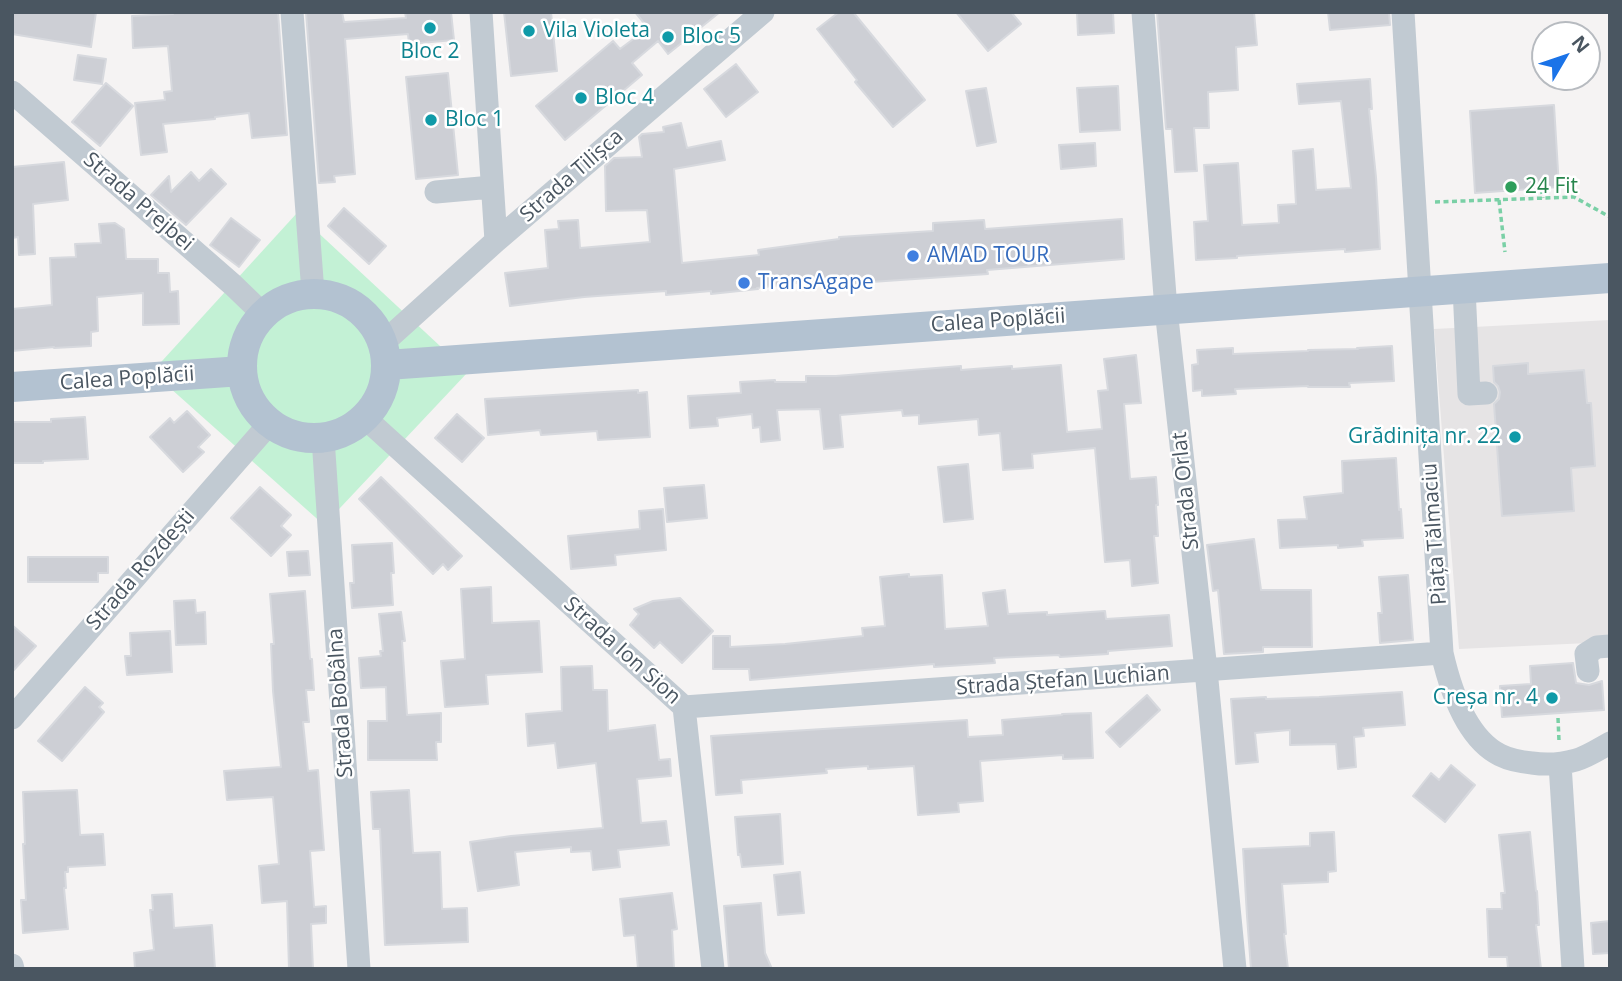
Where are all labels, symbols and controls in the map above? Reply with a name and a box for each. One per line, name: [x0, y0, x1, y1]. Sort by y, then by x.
place label: Vila Violeta: [543, 18, 650, 44]
marker: Bloc 2: [422, 20, 438, 36]
north arrow: [1531, 21, 1601, 91]
marker: Vila Violeta: [521, 23, 537, 39]
place label: Bloc 5: [682, 24, 741, 50]
marker: Bloc 5: [660, 29, 676, 45]
text: N: [1566, 30, 1596, 58]
place label: Bloc 2: [400, 39, 460, 65]
place label: Bloc 4: [595, 85, 654, 111]
marker: Bloc 4: [573, 90, 589, 106]
place label: Bloc 1: [445, 107, 504, 133]
marker: Bloc 1: [423, 112, 439, 128]
street label: Strada Tilișca: [515, 124, 629, 228]
street label: Strada Prejbei: [78, 147, 198, 257]
place label: 24 Fit: [1525, 174, 1578, 200]
marker: 24 Fit: [1503, 179, 1519, 195]
place label: AMAD TOUR: [927, 243, 1049, 269]
marker: AMAD TOUR: [905, 248, 921, 264]
place label: TransAgape: [758, 270, 874, 296]
marker: TransAgape: [736, 275, 752, 291]
street label: Calea Poplăcii: [930, 304, 1066, 338]
street label: Calea Poplăcii: [59, 362, 195, 396]
place label: Grădinița nr. 22: [1348, 424, 1501, 450]
marker: Grădinița nr. 22: [1507, 429, 1523, 445]
street label: Strada Orlat: [1167, 431, 1205, 551]
street label: Piața Tălmaciu: [1417, 462, 1453, 606]
street label: Strada Rozdești: [82, 504, 200, 636]
street label: Strada Ion Sion: [558, 592, 686, 710]
street label: Strada Bobâlna: [323, 627, 359, 779]
street label: Strada Ștefan Luchian: [956, 661, 1170, 701]
place label: Creșa nr. 4: [1433, 685, 1538, 711]
marker: Creșa nr. 4: [1544, 690, 1560, 706]

